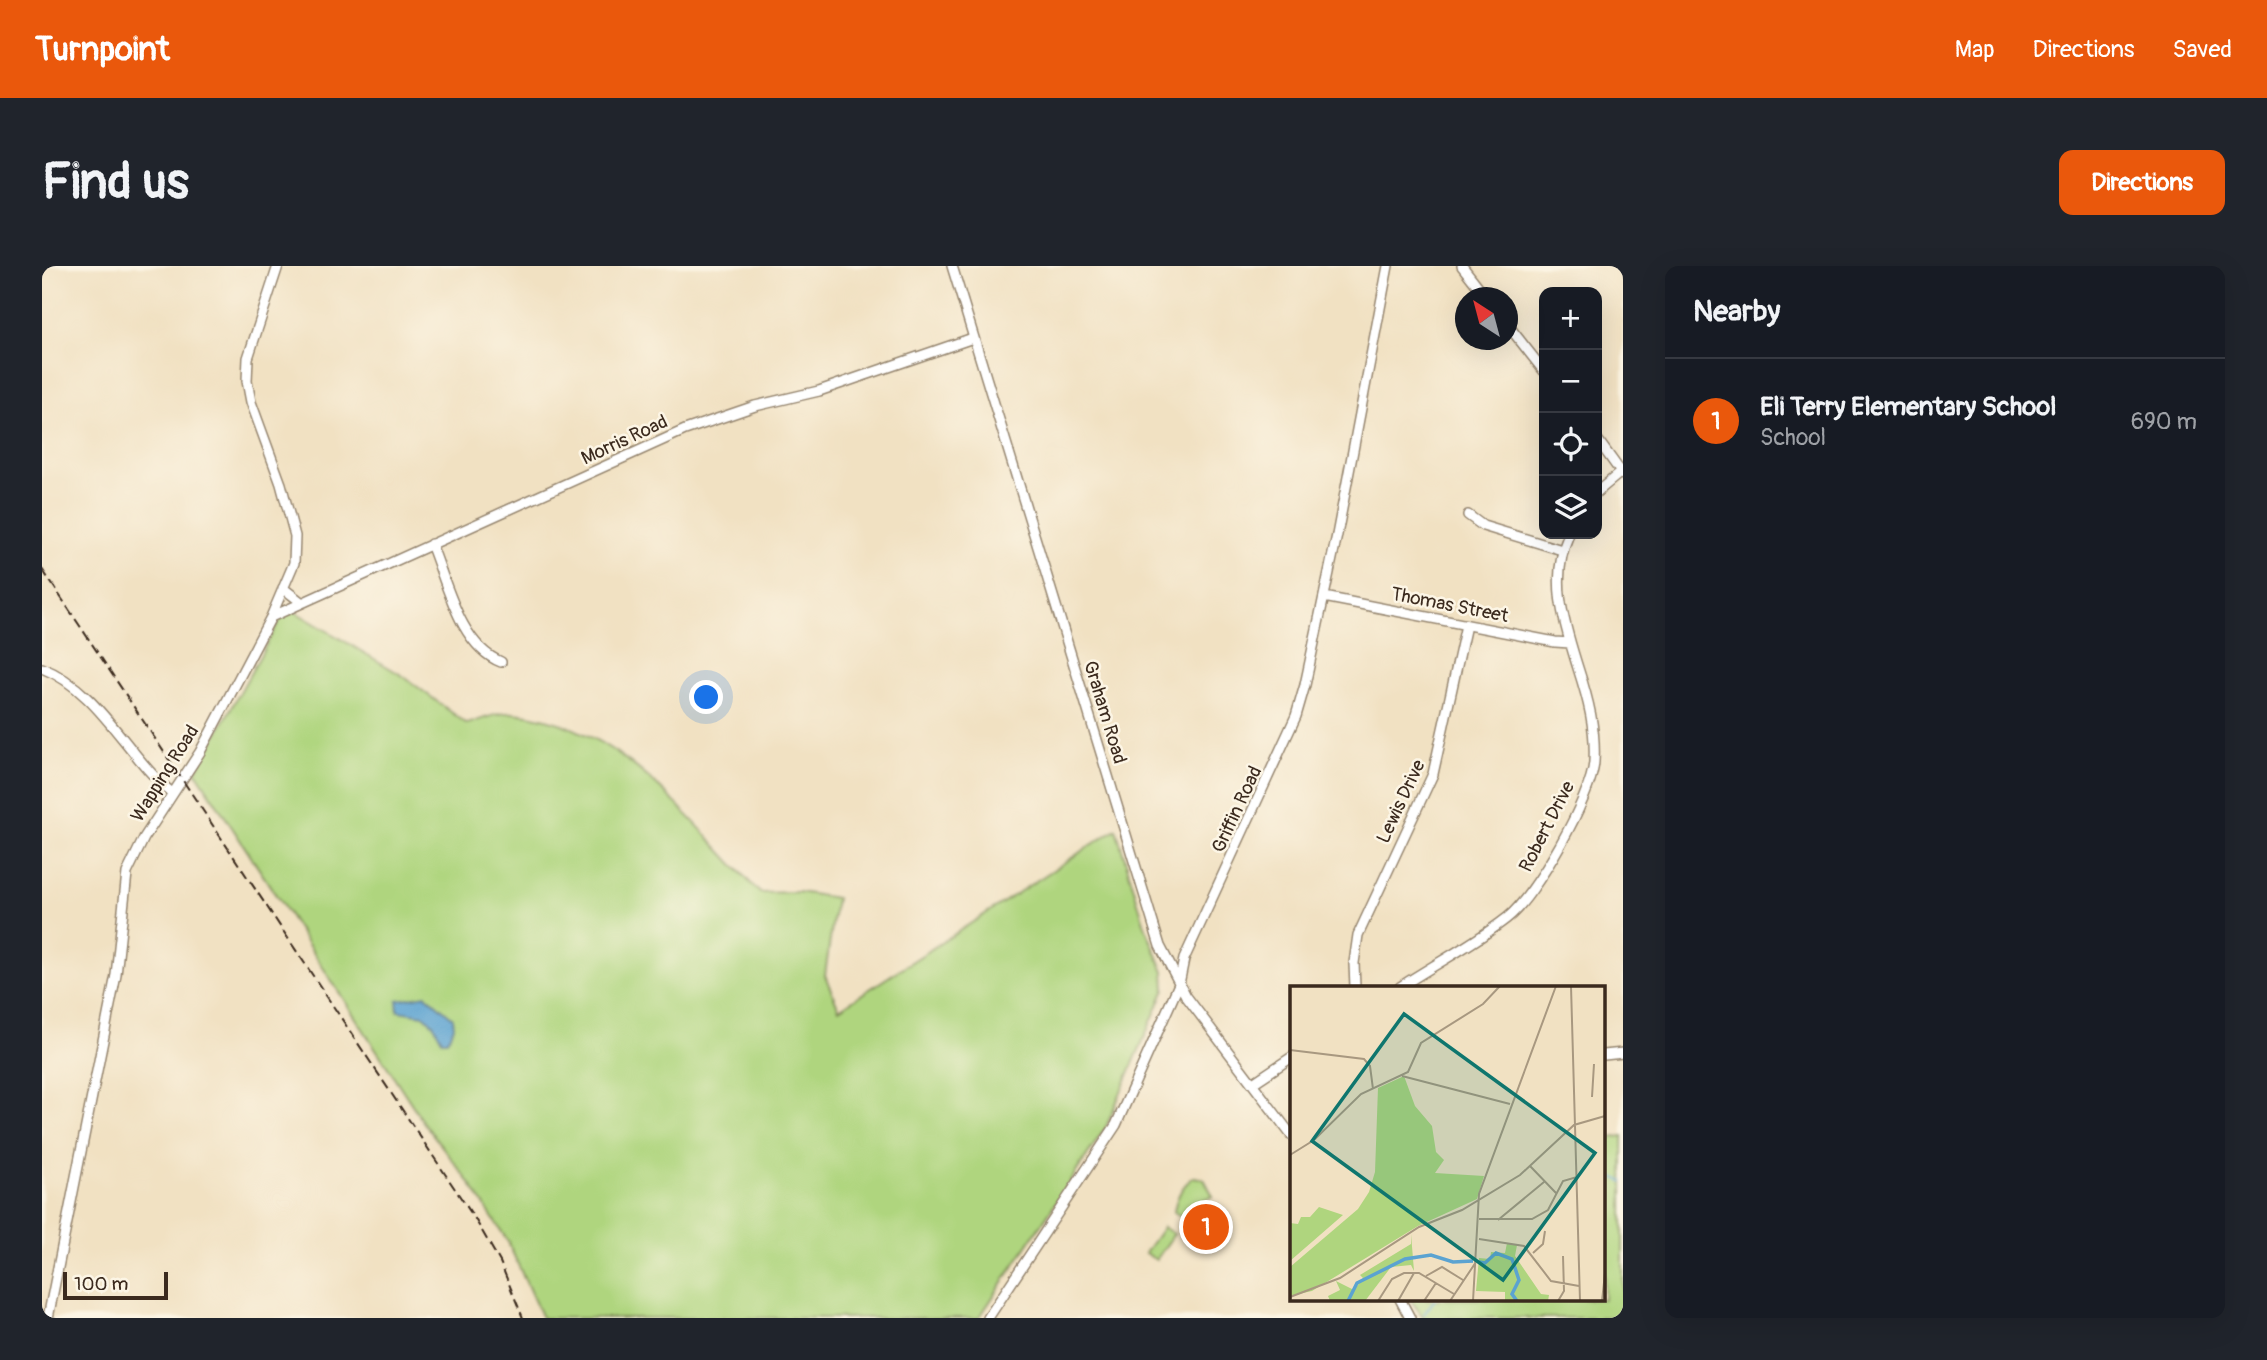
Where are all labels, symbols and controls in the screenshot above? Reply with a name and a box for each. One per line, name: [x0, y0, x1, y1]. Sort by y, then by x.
text: Turnpoint: [35, 29, 170, 70]
text: Map: [1955, 35, 1995, 64]
text: Directions: [2033, 35, 2134, 64]
text: Saved: [2172, 35, 2232, 64]
button: Directions: [2059, 150, 2225, 215]
text: Find us: [42, 152, 189, 213]
north arrow: [1455, 287, 1518, 350]
map controls: [1539, 287, 1602, 539]
button: +: [1539, 287, 1602, 350]
text: Nearby: [1693, 293, 1780, 330]
button: −: [1539, 350, 1602, 413]
text: Eli Terry Elementary School: [1760, 391, 2056, 423]
text: 1: [1712, 407, 1721, 436]
text: 690 m: [2131, 407, 2197, 436]
street label: Morris Road: [577, 409, 672, 470]
button: locate: [1539, 413, 1602, 476]
text: School: [1760, 423, 1826, 452]
button: layers: [1539, 476, 1602, 539]
street label: Thomas Street: [1389, 582, 1511, 628]
street label: Graham Road: [1078, 658, 1132, 767]
your location: [689, 680, 723, 714]
street label: Wapping Road: [126, 721, 204, 827]
street label: Lewis Drive: [1371, 755, 1431, 847]
street label: Griffin Road: [1206, 762, 1267, 857]
street label: Robert Drive: [1514, 776, 1580, 876]
inset map: [1290, 986, 1605, 1300]
pin: 1: [1183, 1201, 1229, 1253]
scale bar: [63, 1269, 168, 1301]
text: 100 m: [74, 1272, 128, 1296]

